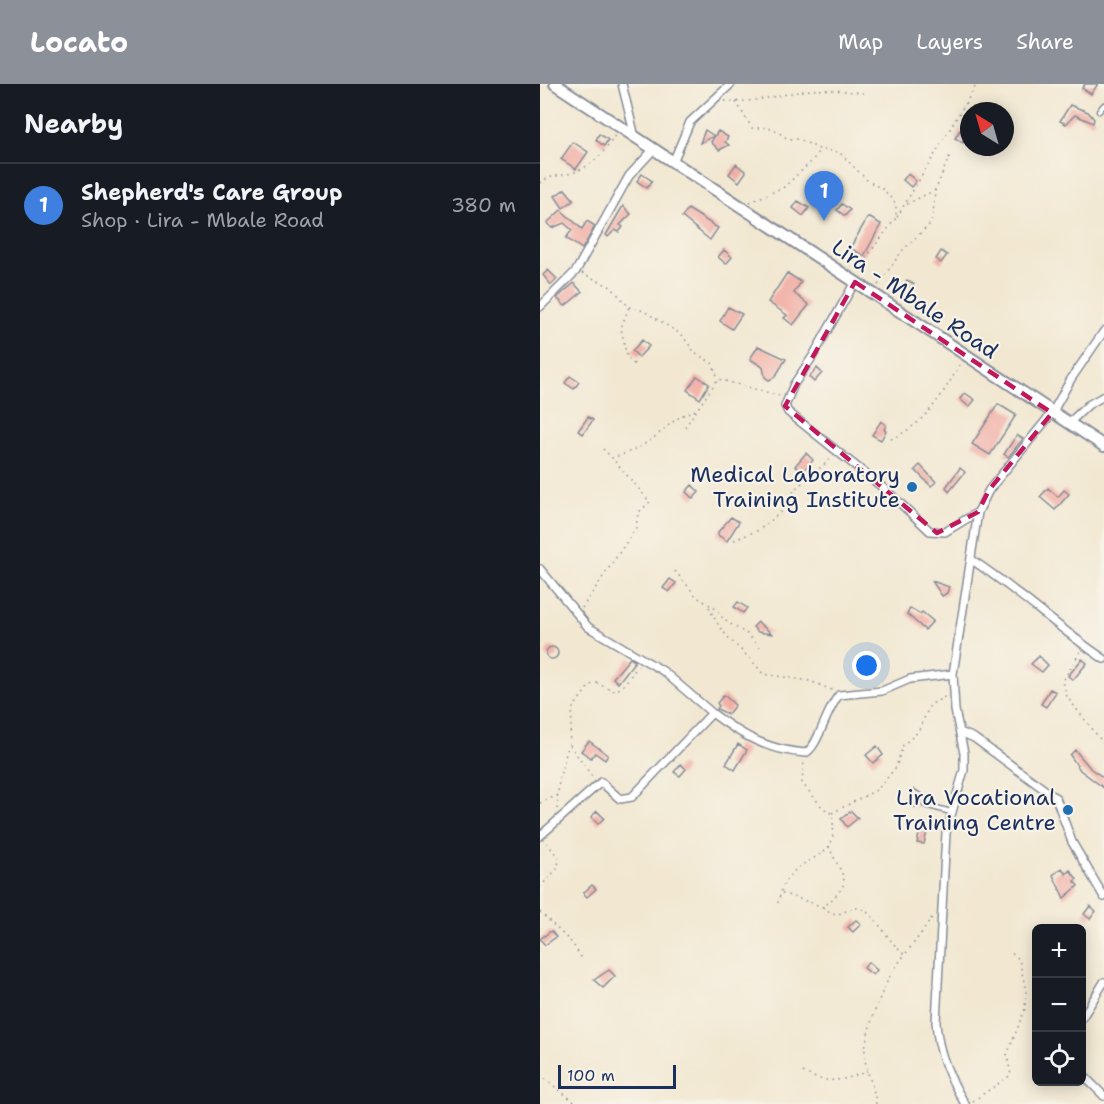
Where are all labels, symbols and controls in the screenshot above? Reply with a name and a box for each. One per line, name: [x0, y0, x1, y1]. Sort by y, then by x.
text: Locato: [30, 23, 128, 61]
text: Map: [838, 28, 883, 56]
text: Layers: [916, 28, 983, 56]
text: Share: [1016, 28, 1074, 56]
north arrow: [960, 102, 1014, 156]
text: Nearby: [24, 106, 123, 141]
pin: 1: [804, 172, 844, 221]
text: Shepherd's Care Group: [81, 178, 342, 207]
text: 1: [39, 192, 48, 218]
text: 380 m: [451, 192, 516, 218]
text: Shop · Lira - Mbale Road: [81, 207, 324, 233]
street label: Lira - Mbale Road: [826, 233, 1004, 366]
place label: Medical Laboratory Training Institute: [690, 460, 900, 514]
marker: Medical Laboratory Training Institute: [905, 480, 919, 494]
your location: [852, 651, 881, 680]
place label: Lira Vocational Training Centre: [893, 783, 1056, 837]
marker: Lira Vocational Training Centre: [1061, 803, 1075, 817]
map controls: [1032, 924, 1086, 1086]
button: +: [1032, 924, 1086, 978]
button: −: [1032, 978, 1086, 1032]
button: locate: [1032, 1032, 1086, 1086]
scale bar: [558, 1062, 676, 1090]
text: 100 m: [567, 1065, 615, 1086]

